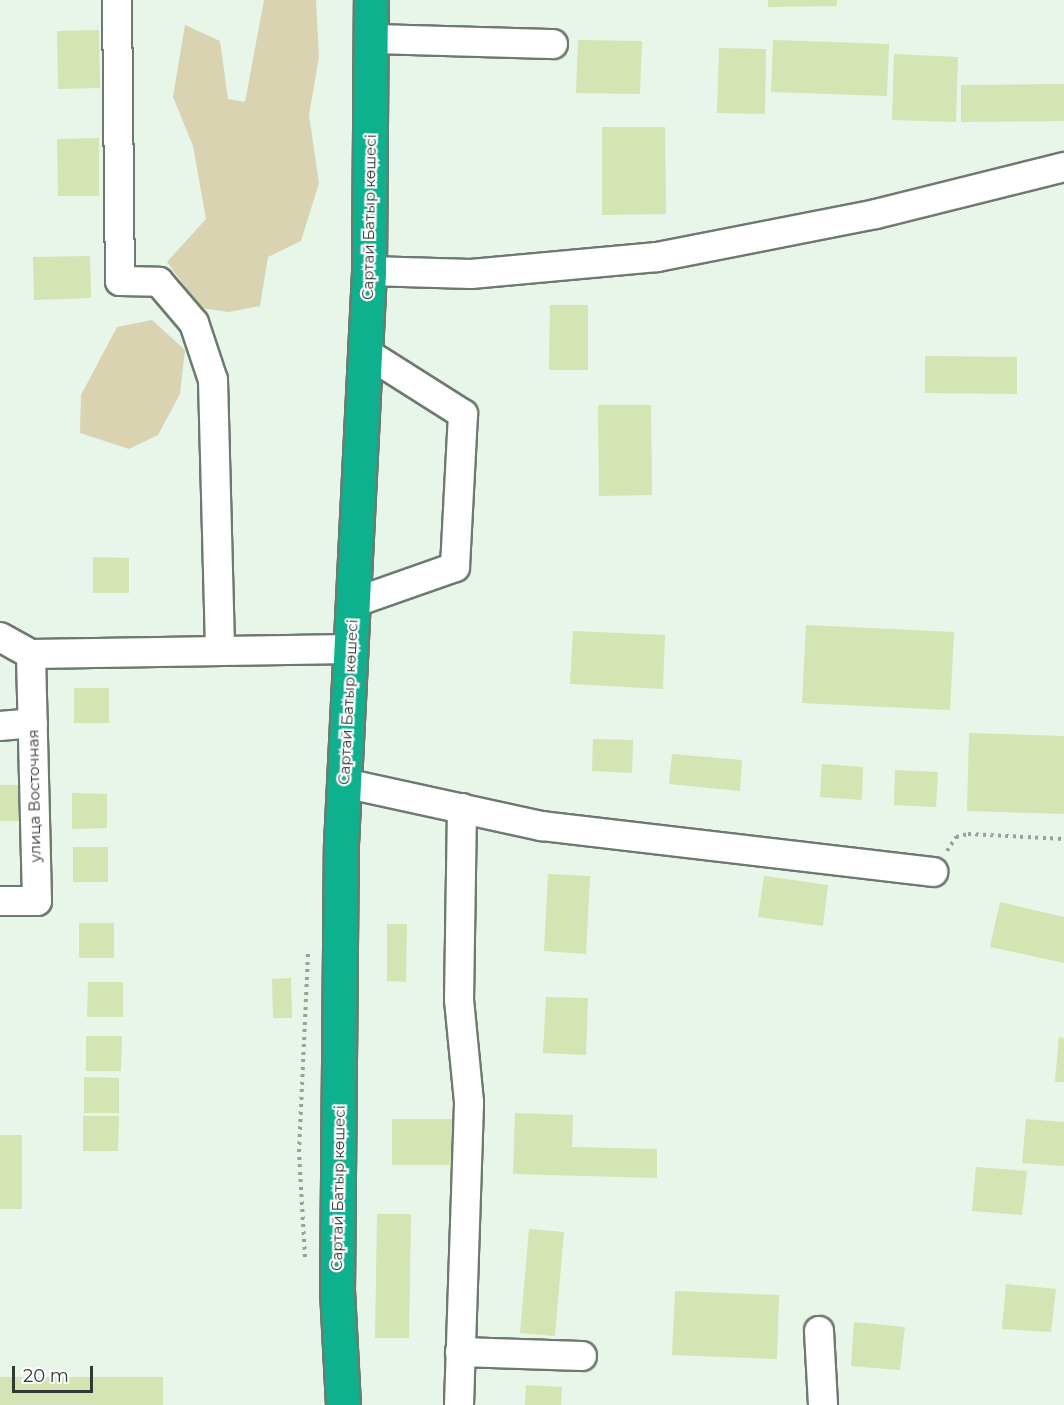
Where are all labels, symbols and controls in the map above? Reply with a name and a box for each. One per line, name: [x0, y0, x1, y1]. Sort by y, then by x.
street label: Сартай Батыр көшесі: [359, 134, 379, 300]
street label: Сартай Батыр көшесі: [335, 619, 361, 785]
street label: улица Восточная: [24, 729, 44, 863]
street label: Сартай Батыр көшесі: [328, 1105, 348, 1271]
scale bar: [15, 1354, 96, 1392]
text: 20 m: [23, 1365, 69, 1387]

